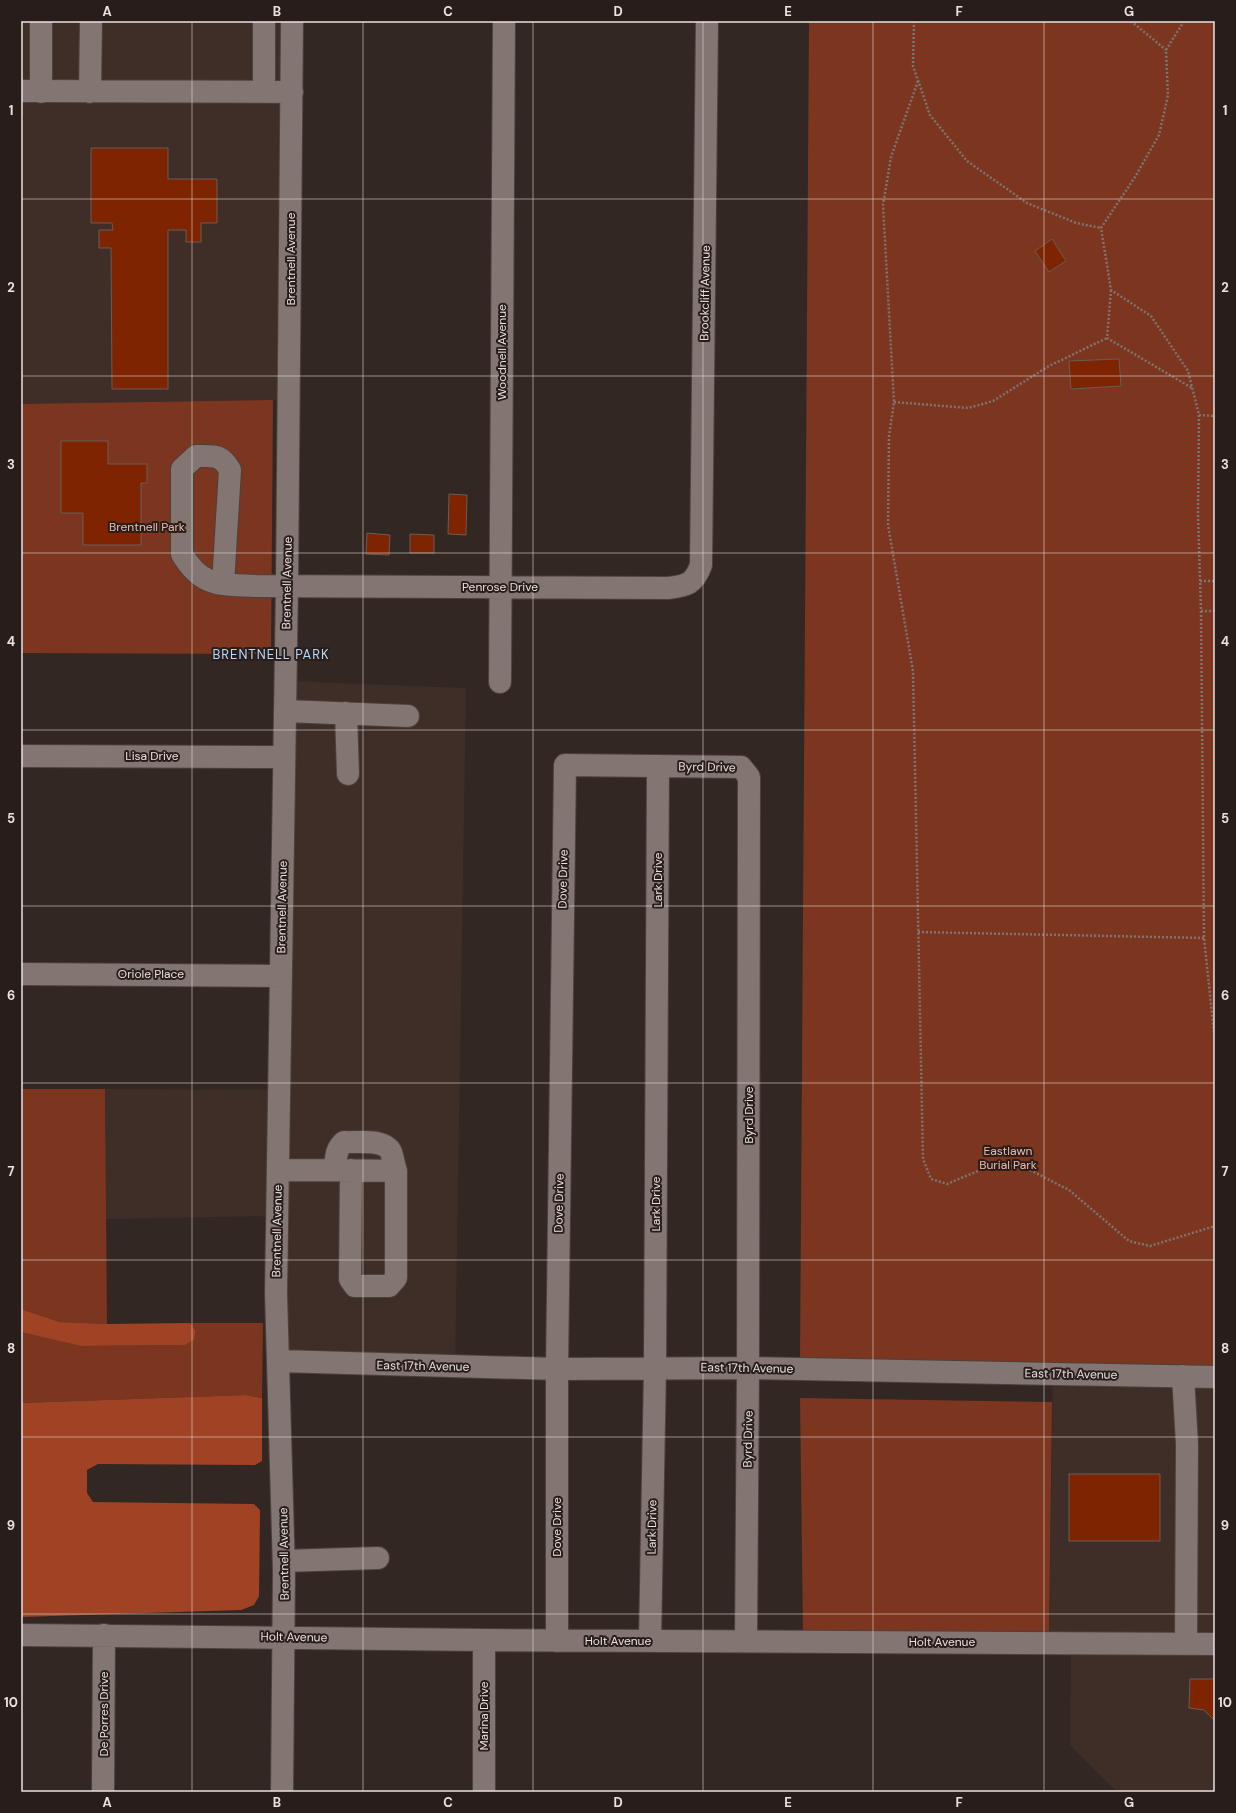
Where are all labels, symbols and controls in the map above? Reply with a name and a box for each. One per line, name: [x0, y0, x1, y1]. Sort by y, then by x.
text: A: [102, 3, 112, 20]
text: B: [273, 3, 281, 20]
text: C: [443, 3, 453, 20]
text: D: [613, 3, 623, 20]
text: E: [784, 3, 792, 20]
text: F: [955, 3, 963, 20]
text: G: [1124, 3, 1134, 20]
text: 1: [9, 102, 13, 119]
text: 1: [1223, 102, 1227, 119]
street label: Brentnell Avenue: [283, 212, 299, 305]
street label: Brookcliff Avenue: [696, 245, 714, 341]
text: 2: [7, 279, 15, 296]
text: 2: [1221, 279, 1229, 296]
street label: Woodnell Avenue: [494, 304, 510, 400]
text: 3: [7, 456, 15, 473]
text: 3: [1221, 456, 1229, 473]
park label: Brentnell Park: [109, 519, 185, 535]
street label: Brentnell Avenue: [278, 536, 296, 630]
street label: Penrose Drive: [462, 579, 538, 595]
text: 4: [7, 633, 15, 650]
text: 4: [1221, 633, 1229, 650]
district label: BRENTNELL PARK: [212, 646, 330, 663]
street label: Lisa Drive: [125, 748, 179, 764]
street label: Byrd Drive: [678, 759, 736, 776]
text: 5: [7, 810, 15, 827]
text: 5: [1221, 810, 1229, 827]
street label: Dove Drive: [554, 849, 572, 909]
street label: Lark Drive: [650, 852, 666, 907]
street label: Brentnell Avenue: [273, 860, 291, 954]
street label: Oriole Place: [118, 966, 184, 982]
text: 6: [7, 987, 15, 1004]
text: 6: [1221, 987, 1229, 1004]
street label: Byrd Drive: [741, 1086, 757, 1144]
park label: Eastlawn Burial Park: [979, 1143, 1037, 1173]
text: 7: [8, 1163, 15, 1180]
text: 7: [1222, 1163, 1229, 1180]
street label: Dove Drive: [550, 1173, 568, 1233]
street label: Lark Drive: [648, 1176, 664, 1231]
street label: Brentnell Avenue: [268, 1184, 286, 1278]
text: 8: [7, 1340, 15, 1357]
text: 8: [1221, 1340, 1229, 1357]
street label: East 17th Avenue: [377, 1357, 470, 1375]
street label: East 17th Avenue: [701, 1359, 794, 1377]
street label: East 17th Avenue: [1025, 1365, 1118, 1383]
street label: Byrd Drive: [740, 1410, 757, 1468]
street label: Dove Drive: [549, 1497, 565, 1557]
street label: Lark Drive: [644, 1499, 660, 1555]
street label: Brentnell Avenue: [275, 1507, 293, 1601]
text: 9: [7, 1517, 15, 1534]
text: 9: [1221, 1517, 1229, 1534]
street label: Holt Avenue: [261, 1628, 328, 1646]
street label: Holt Avenue: [585, 1633, 652, 1649]
street label: Holt Avenue: [909, 1634, 976, 1650]
street label: De Porres Drive: [96, 1671, 112, 1757]
street label: Marina Drive: [476, 1681, 492, 1750]
text: 10: [4, 1694, 18, 1711]
text: 10: [1218, 1694, 1232, 1711]
text: A: [102, 1794, 112, 1811]
text: B: [273, 1794, 281, 1811]
text: C: [443, 1794, 453, 1811]
text: D: [613, 1794, 623, 1811]
text: E: [784, 1794, 792, 1811]
text: F: [955, 1794, 963, 1811]
text: G: [1124, 1794, 1134, 1811]

